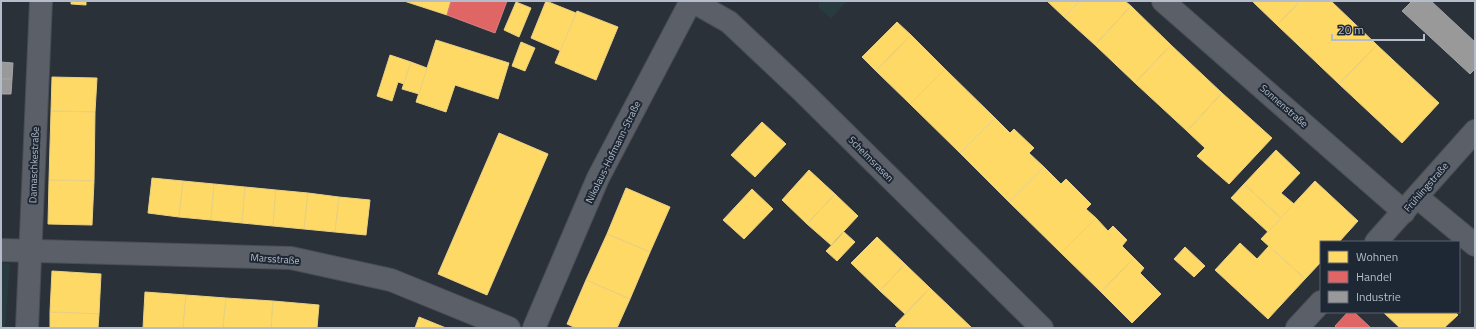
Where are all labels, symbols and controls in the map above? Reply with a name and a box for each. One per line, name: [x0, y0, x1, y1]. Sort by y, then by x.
scale bar: [1332, 16, 1424, 42]
text: 20 m: [1338, 20, 1364, 39]
street label: Sonnenstraße: [1257, 81, 1311, 131]
street label: Nikolaus-Hofmann-Straße: [582, 98, 644, 206]
street label: Damaschkestraße: [25, 127, 43, 203]
street label: Schelmsrasen: [845, 133, 897, 185]
street label: Frühlingstraße: [1400, 159, 1452, 215]
legend: [1320, 241, 1460, 313]
text: Wohnen: [1356, 247, 1398, 266]
street label: Marsstraße: [250, 250, 300, 268]
text: Handel: [1356, 267, 1392, 286]
text: Industrie: [1356, 287, 1401, 306]

